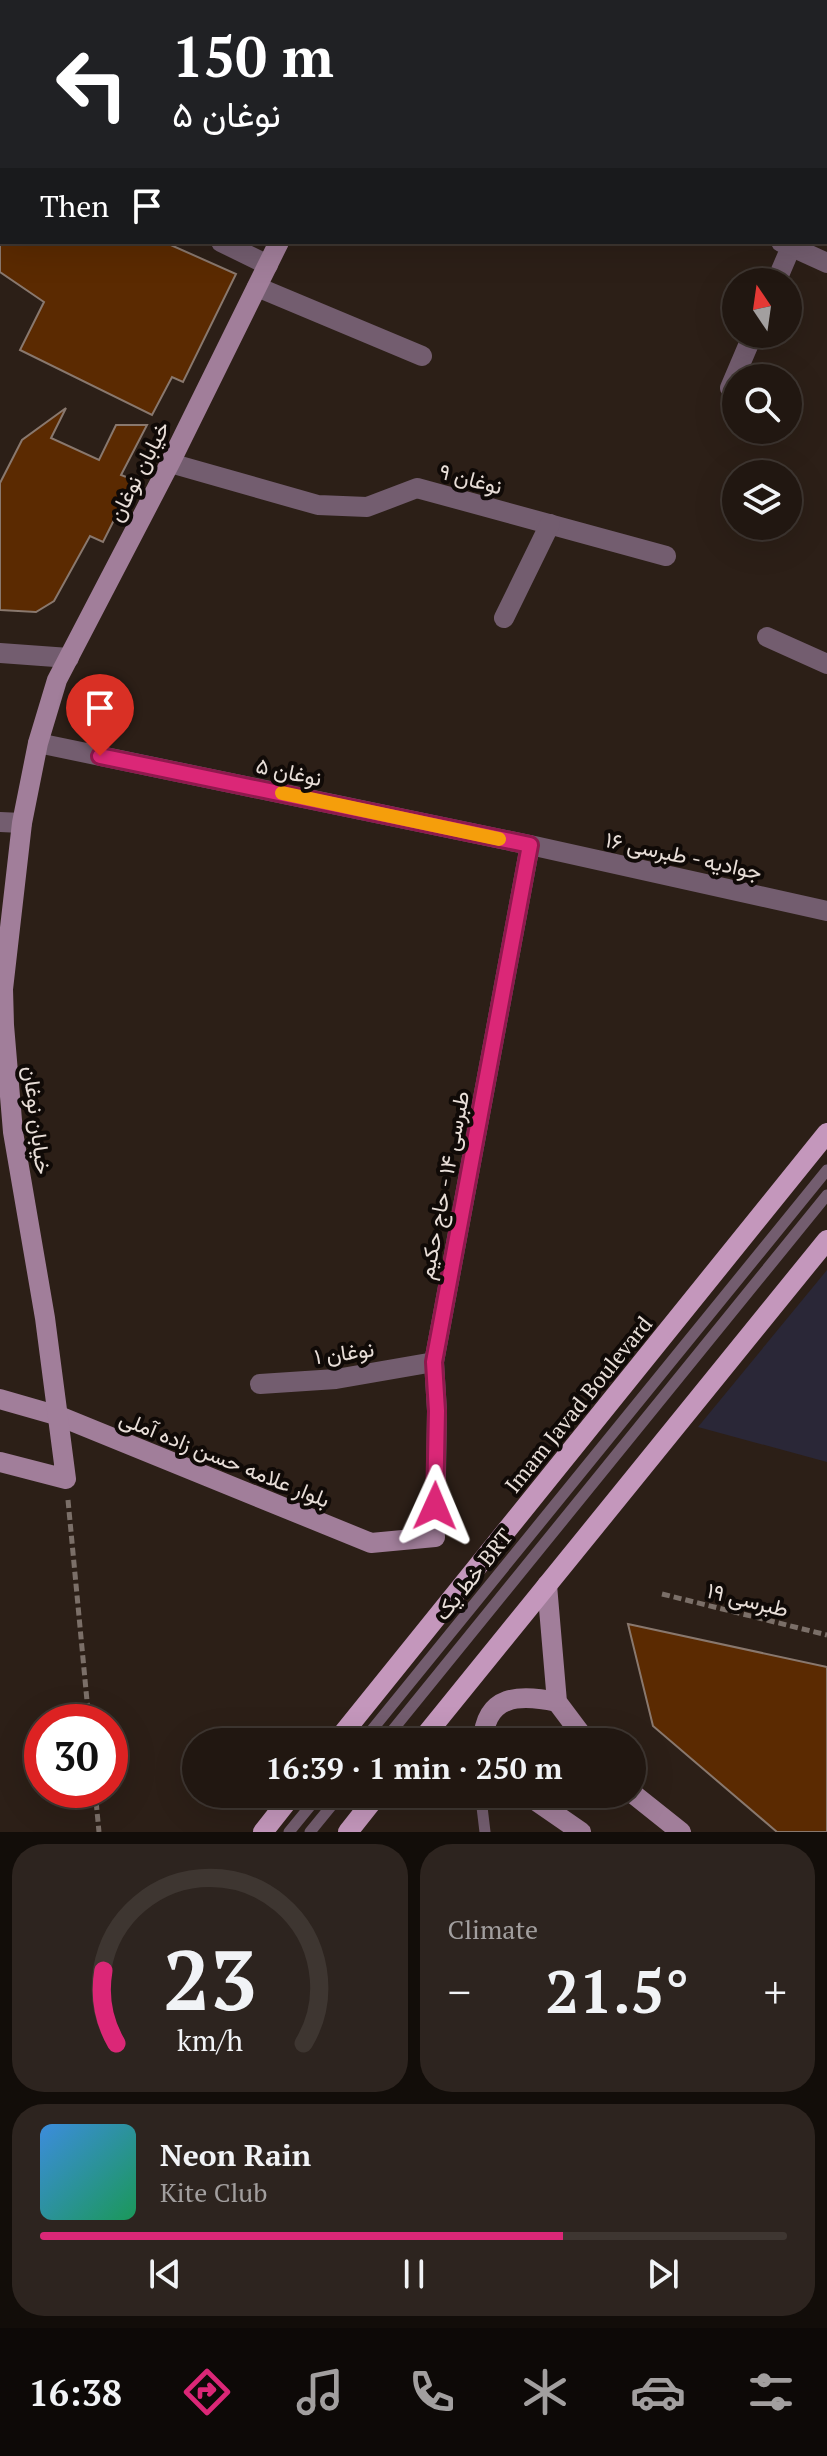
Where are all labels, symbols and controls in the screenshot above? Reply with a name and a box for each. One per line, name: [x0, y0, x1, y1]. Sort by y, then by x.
text: 150 m: [172, 19, 334, 93]
icon: left: [40, 32, 144, 136]
text: نوغان ۵: [172, 90, 281, 137]
icon: arrive: [125, 184, 169, 228]
text: Then: [40, 186, 109, 226]
north arrow: [722, 268, 802, 348]
map controls: [722, 268, 802, 540]
button: search: [722, 364, 802, 444]
street label: خیابان نوغان: [100, 416, 176, 526]
street label: نوغان ۹: [436, 456, 506, 500]
button: layers: [722, 460, 802, 540]
pin: [66, 674, 134, 756]
icon: arrive: [78, 686, 122, 730]
street label: نوغان ۵: [253, 750, 325, 792]
street label: جوادیه - طبرسی ۱۶: [603, 824, 765, 886]
street label: خیابان نوغان: [17, 1064, 59, 1176]
street label: طبرسی ۱۴ - حاج حکیم: [411, 1088, 476, 1282]
street label: Imam Javad Boulevard: [498, 1310, 658, 1498]
street label: نوغان ۱: [312, 1333, 376, 1371]
street label: بلوار علامه حسن زاده آملی: [116, 1403, 334, 1513]
position arrow: [393, 1464, 477, 1548]
street label: خط یک BRT: [427, 1522, 519, 1626]
street label: طبرسی ۱۹: [704, 1575, 792, 1623]
speed limit sign: 30: [24, 1704, 128, 1808]
text: 16:39 · 1 min · 250 m: [266, 1748, 562, 1788]
text: Climate: [448, 1912, 538, 1946]
text: 23: [163, 1924, 257, 2034]
text: 21.5°: [545, 1951, 689, 2030]
text: −: [448, 1962, 471, 2021]
text: +: [764, 1962, 787, 2021]
text: km/h: [177, 2021, 243, 2059]
text: Neon Rain: [160, 2135, 311, 2175]
text: Kite Club: [160, 2175, 267, 2209]
icon: previous: [143, 2252, 187, 2296]
icon: pause: [392, 2252, 436, 2296]
icon: next: [641, 2252, 685, 2296]
icon: directions: [179, 2364, 235, 2420]
icon: music: [292, 2364, 348, 2420]
icon: phone: [404, 2364, 460, 2420]
icon: climate: [517, 2364, 573, 2420]
icon: car: [630, 2364, 686, 2420]
icon: filters: [743, 2364, 799, 2420]
text: 16:38: [28, 2369, 122, 2416]

